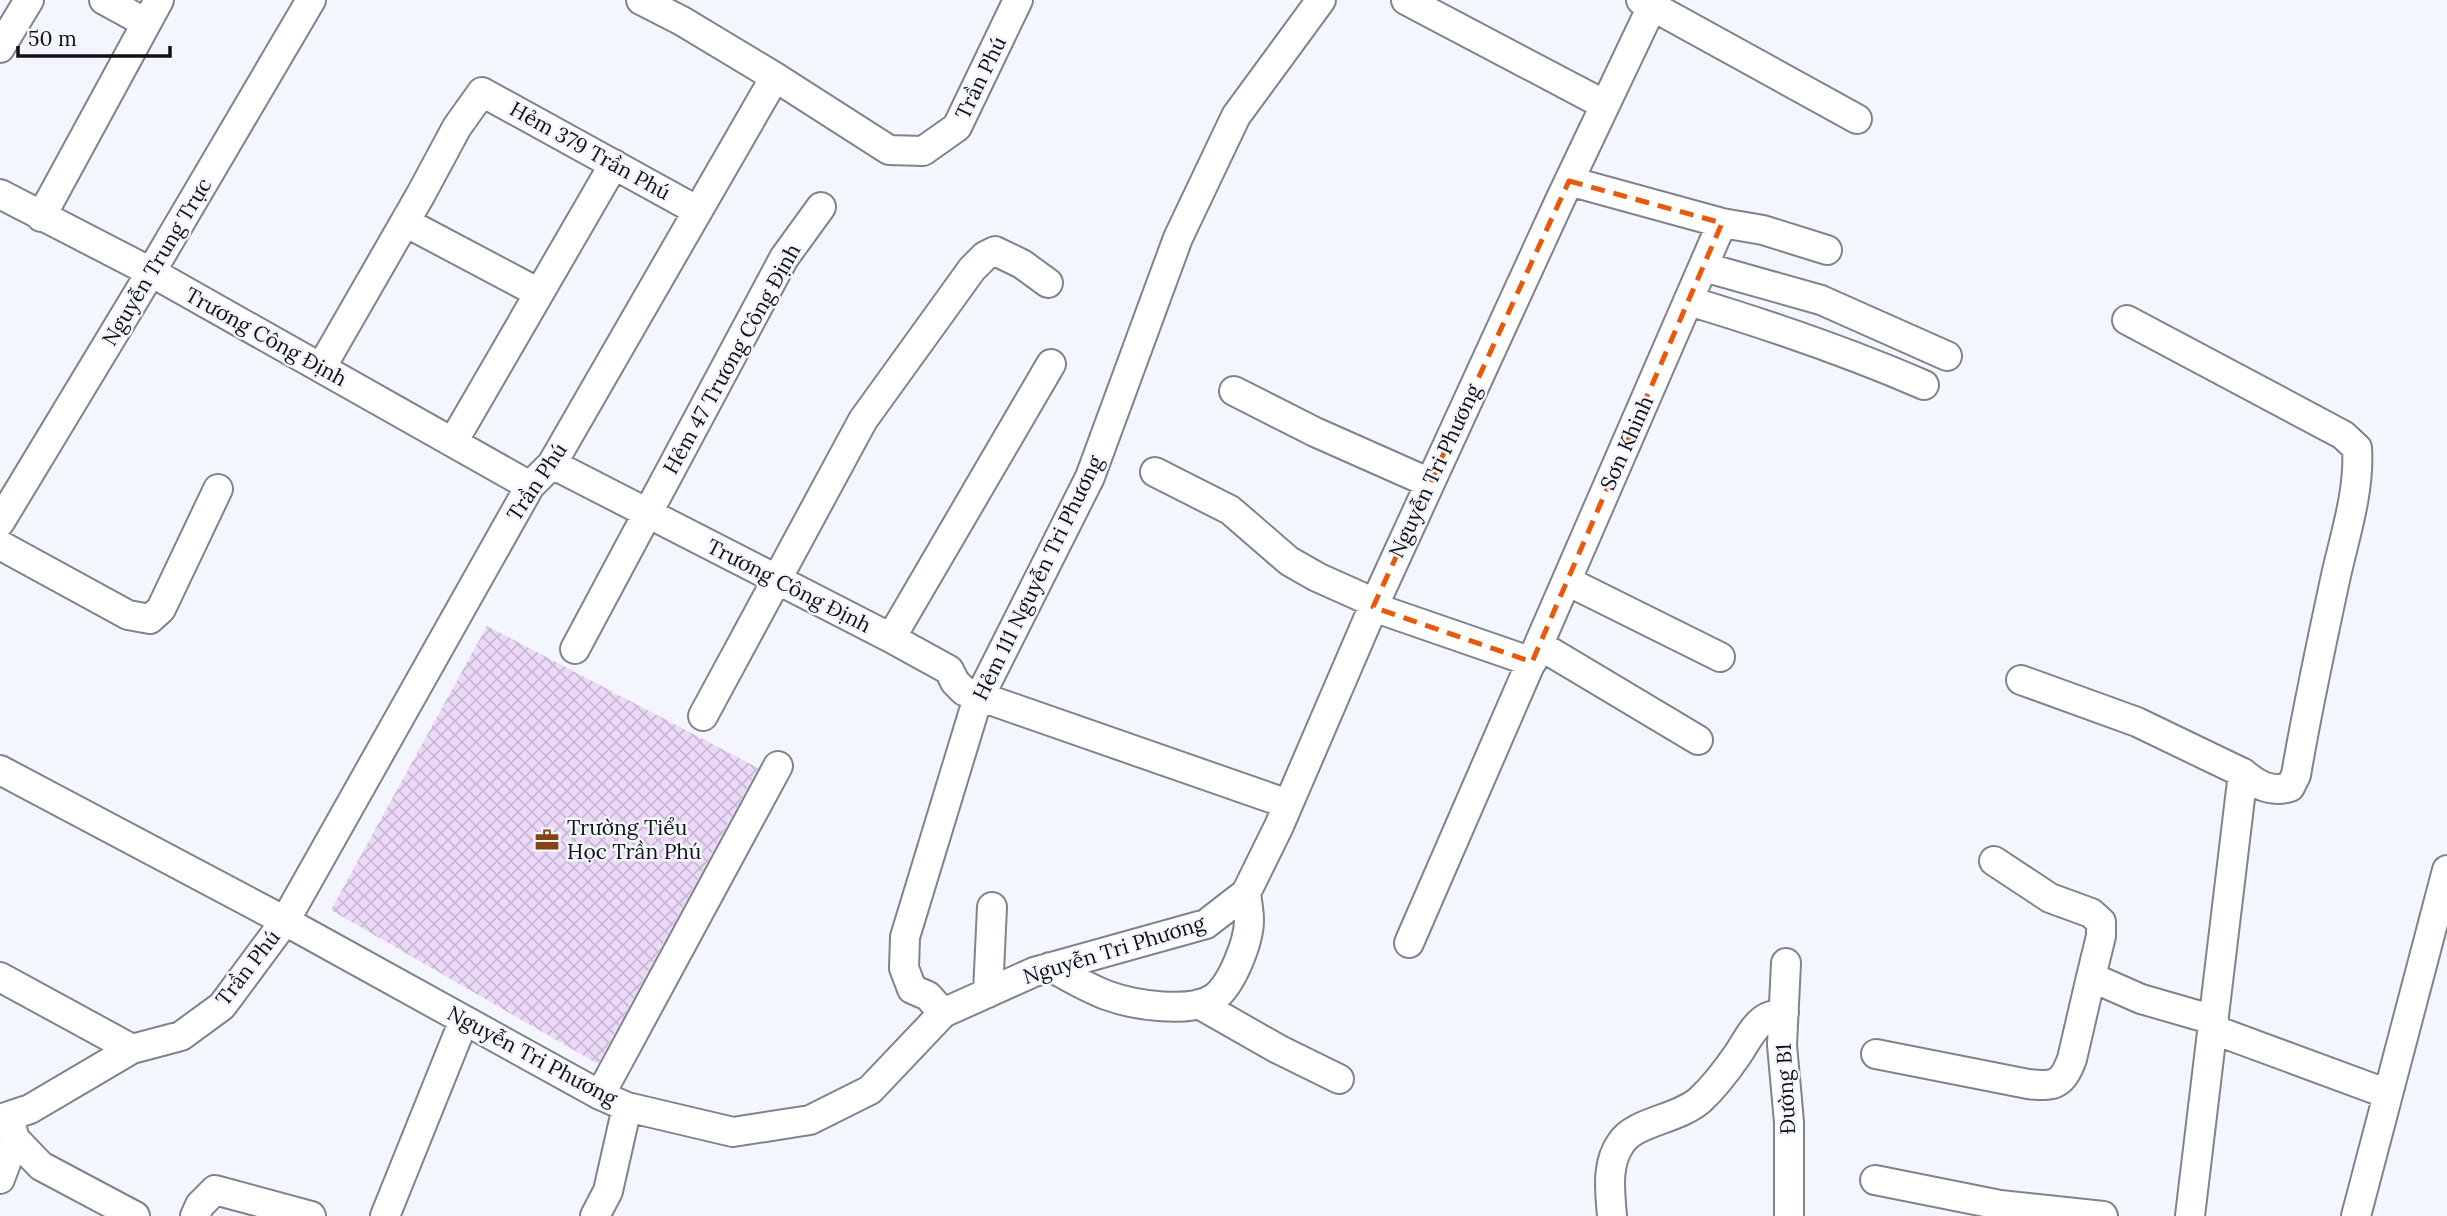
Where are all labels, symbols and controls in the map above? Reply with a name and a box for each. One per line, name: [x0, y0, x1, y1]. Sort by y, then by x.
scale bar: [18, 14, 170, 58]
text: 50 m: [28, 25, 77, 52]
street label: Trần Phú: [949, 32, 1012, 124]
street label: Hẻm 379 Trần Phú: [505, 95, 675, 206]
street label: Nguyễn Trung Trực: [96, 173, 217, 351]
street label: Hẻm 47 Trương Công Định: [657, 239, 806, 479]
street label: Trương Công Định: [181, 281, 352, 392]
street label: Nguyễn Tri Phương: [1382, 379, 1487, 562]
street label: Sơn Khinh: [1594, 391, 1659, 494]
street label: Trần Phú: [500, 437, 573, 526]
street label: Hẻm 111 Nguyễn Tri Phương: [966, 451, 1109, 705]
street label: Trương Công Định: [703, 533, 876, 639]
place label: Trường Tiểu Học Trần Phú: [567, 814, 701, 865]
office icon: Trường Tiểu Học Trần Phú: [533, 826, 561, 854]
street label: Nguyễn Tri Phương: [1020, 909, 1208, 990]
street label: Trần Phú: [210, 924, 286, 1011]
street label: Nguyễn Tri Phương: [443, 999, 622, 1112]
street label: Đường B1: [1770, 1043, 1801, 1135]

